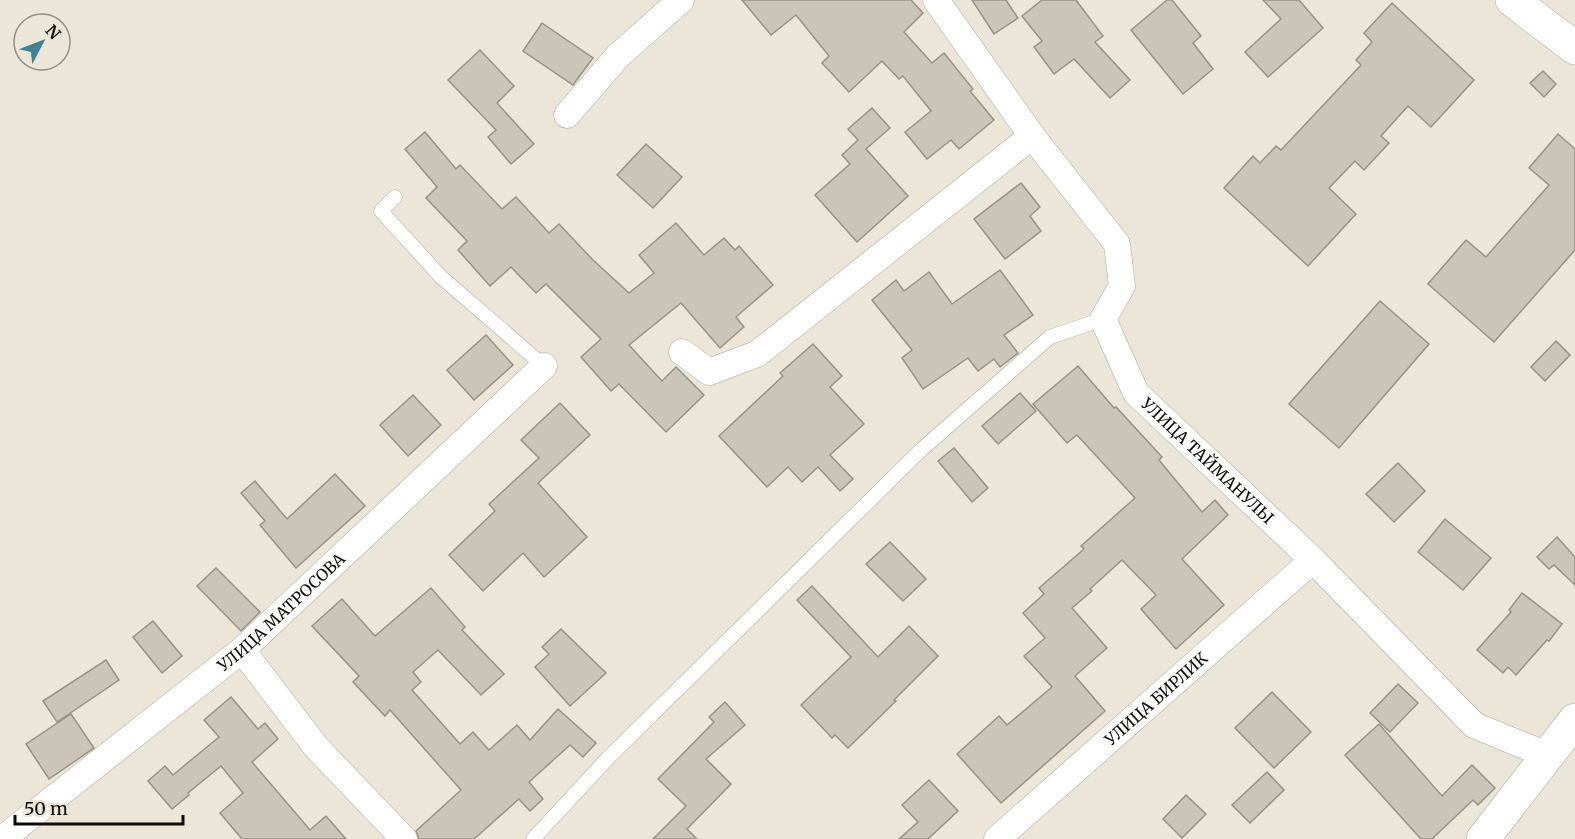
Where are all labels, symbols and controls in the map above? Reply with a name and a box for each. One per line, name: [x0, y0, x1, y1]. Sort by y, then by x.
north arrow: [12, 12, 72, 72]
text: N: [41, 21, 65, 44]
street label: УЛИЦА ТАЙМАНУЛЫ: [1137, 393, 1278, 528]
street label: УЛИЦА МАТРОСОВА: [213, 548, 350, 676]
street label: УЛИЦА БИРЛИК: [1100, 648, 1212, 750]
scale bar: [15, 788, 183, 826]
text: 50 m: [24, 797, 68, 820]

